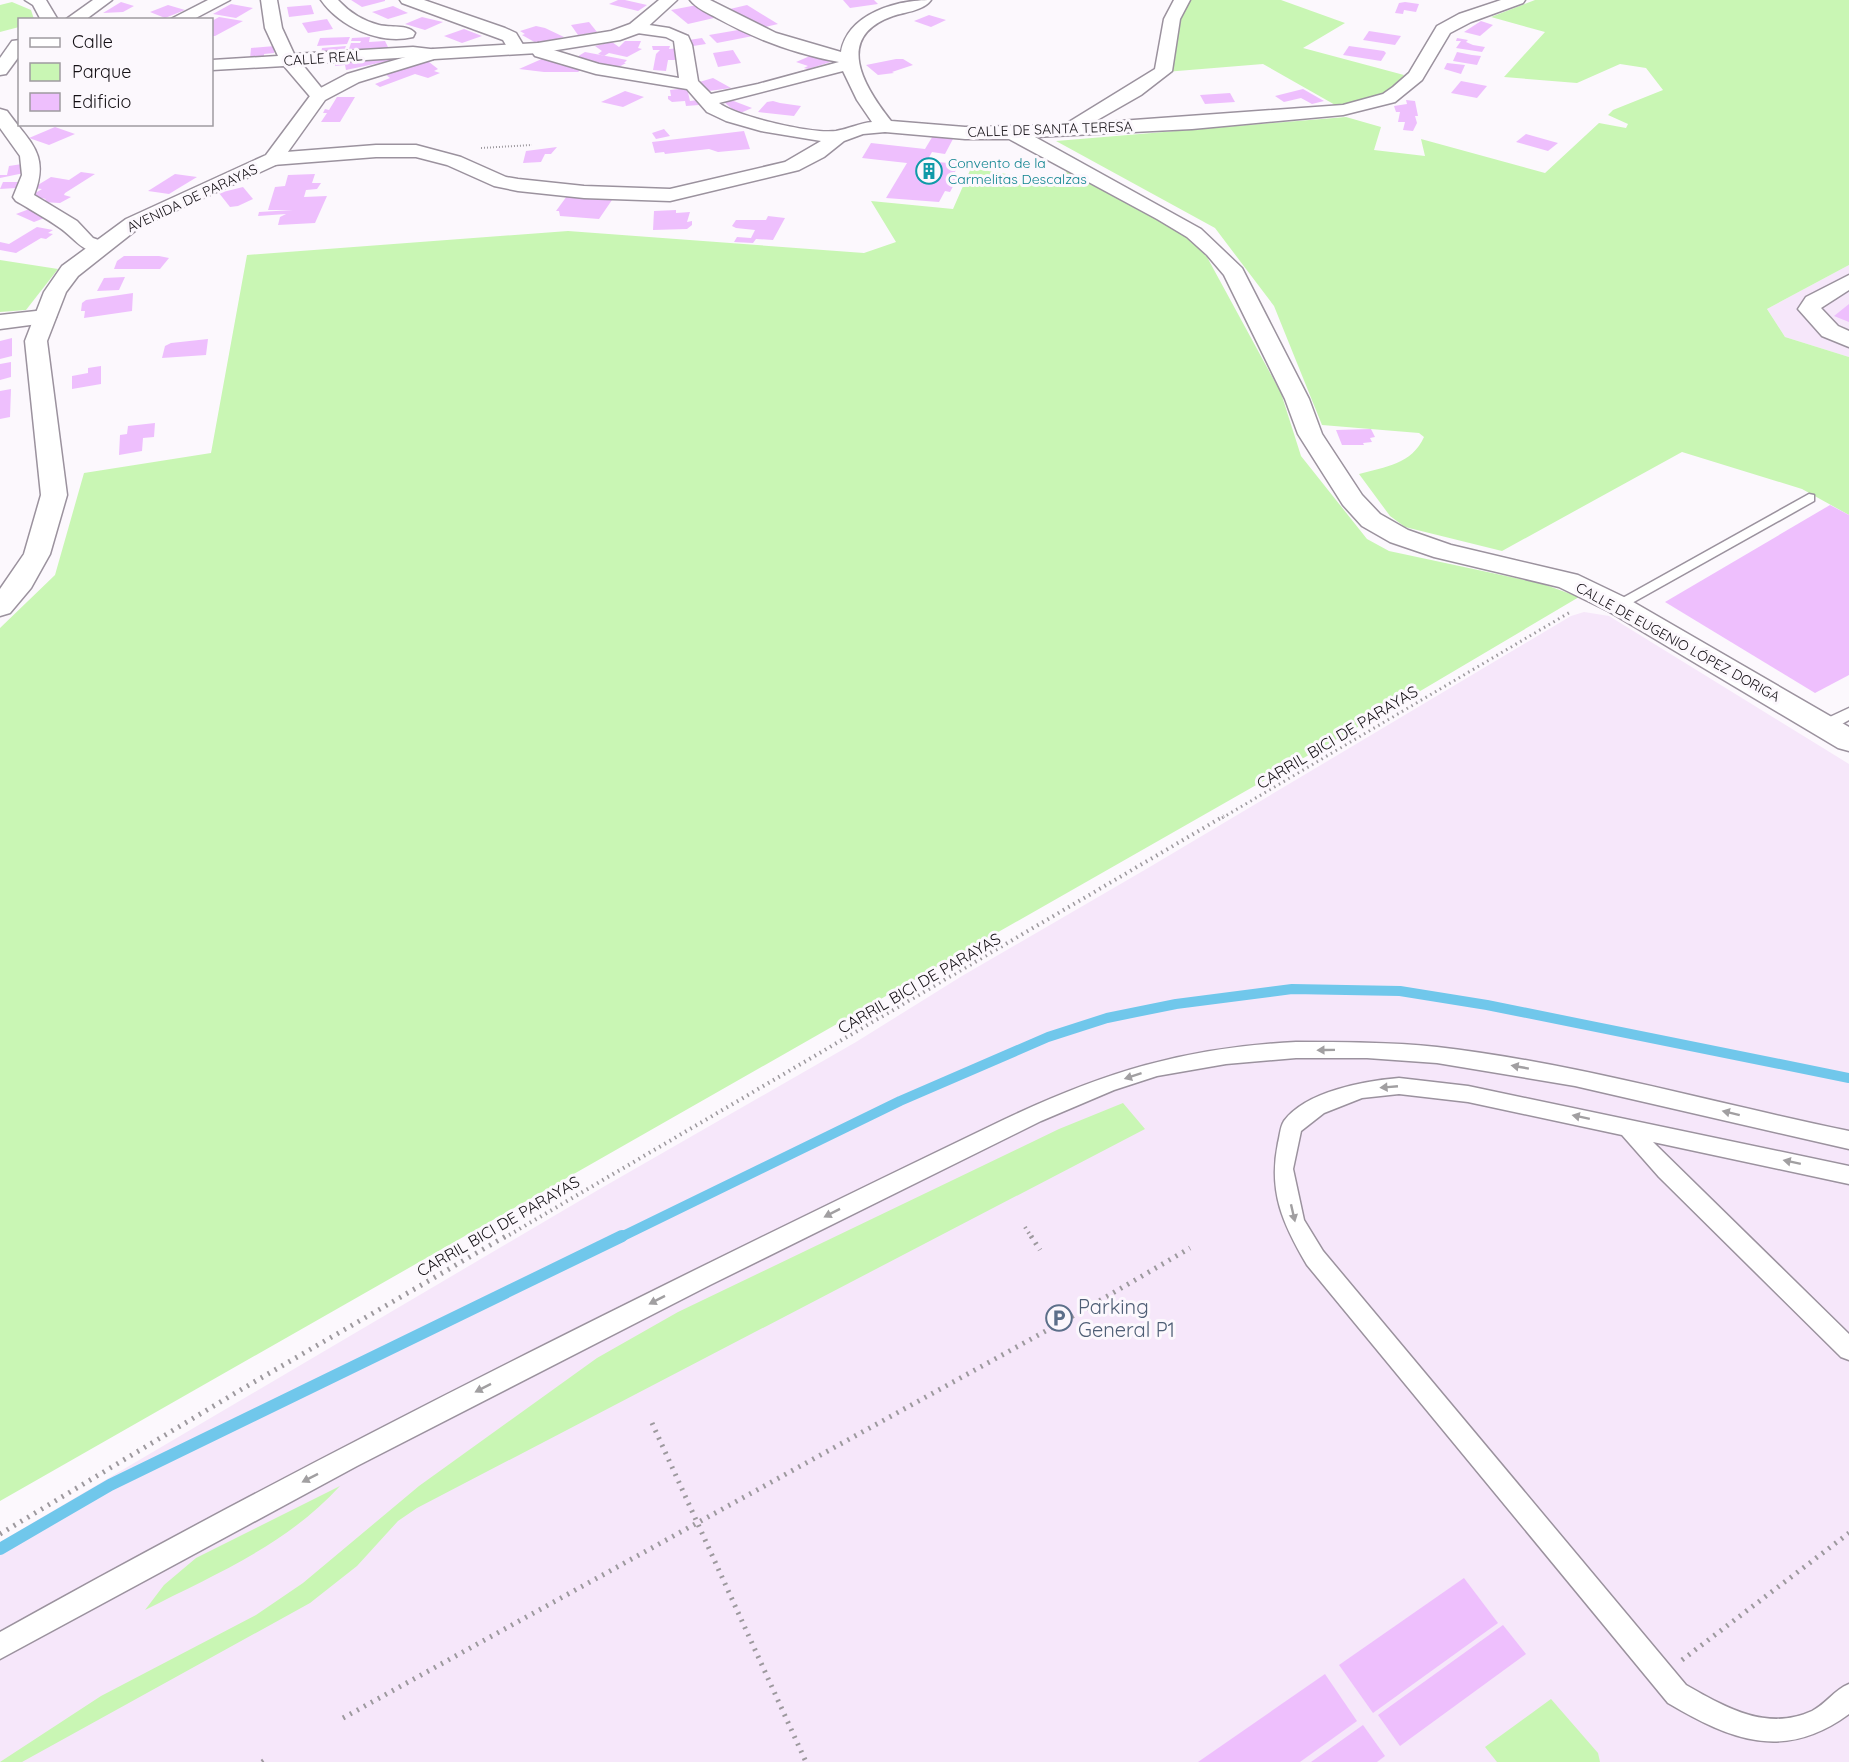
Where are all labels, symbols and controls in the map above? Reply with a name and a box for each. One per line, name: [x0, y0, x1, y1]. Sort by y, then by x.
legend: [18, 18, 213, 126]
text: Calle: [72, 30, 113, 53]
street label: CALLE REAL: [283, 46, 363, 70]
text: Parque: [72, 60, 131, 83]
text: Edificio: [72, 90, 131, 113]
street label: CALLE DE SANTA TERESA: [967, 117, 1133, 141]
place label: Convento de la Carmelitas Descalzas: [948, 154, 1087, 188]
building icon: Convento de la Carmelitas Descalzas: [914, 156, 944, 186]
street label: AVENIDA DE PARAYAS: [124, 160, 260, 236]
street label: CALLE DE EUGENIO LÓPEZ DORIGA: [1573, 578, 1783, 706]
street label: CARRIL BICI DE PARAYAS: [1253, 681, 1421, 793]
street label: CARRIL BICI DE PARAYAS: [834, 928, 1004, 1038]
one-way arrow: [1316, 1045, 1335, 1054]
one-way arrow: [1510, 1062, 1529, 1071]
one-way arrow: [1124, 1072, 1142, 1081]
one-way arrow: [1379, 1082, 1398, 1092]
one-way arrow: [1721, 1107, 1740, 1117]
one-way arrow: [1571, 1112, 1590, 1121]
one-way arrow: [1782, 1157, 1801, 1166]
street label: CARRIL BICI DE PARAYAS: [413, 1171, 583, 1281]
one-way arrow: [1288, 1203, 1298, 1222]
one-way arrow: [823, 1208, 840, 1218]
place label: Parking General P1: [1078, 1294, 1175, 1342]
one-way arrow: [649, 1296, 666, 1305]
parking icon: Parking General P1: [1044, 1303, 1074, 1333]
one-way arrow: [474, 1383, 491, 1393]
one-way arrow: [301, 1473, 318, 1482]

